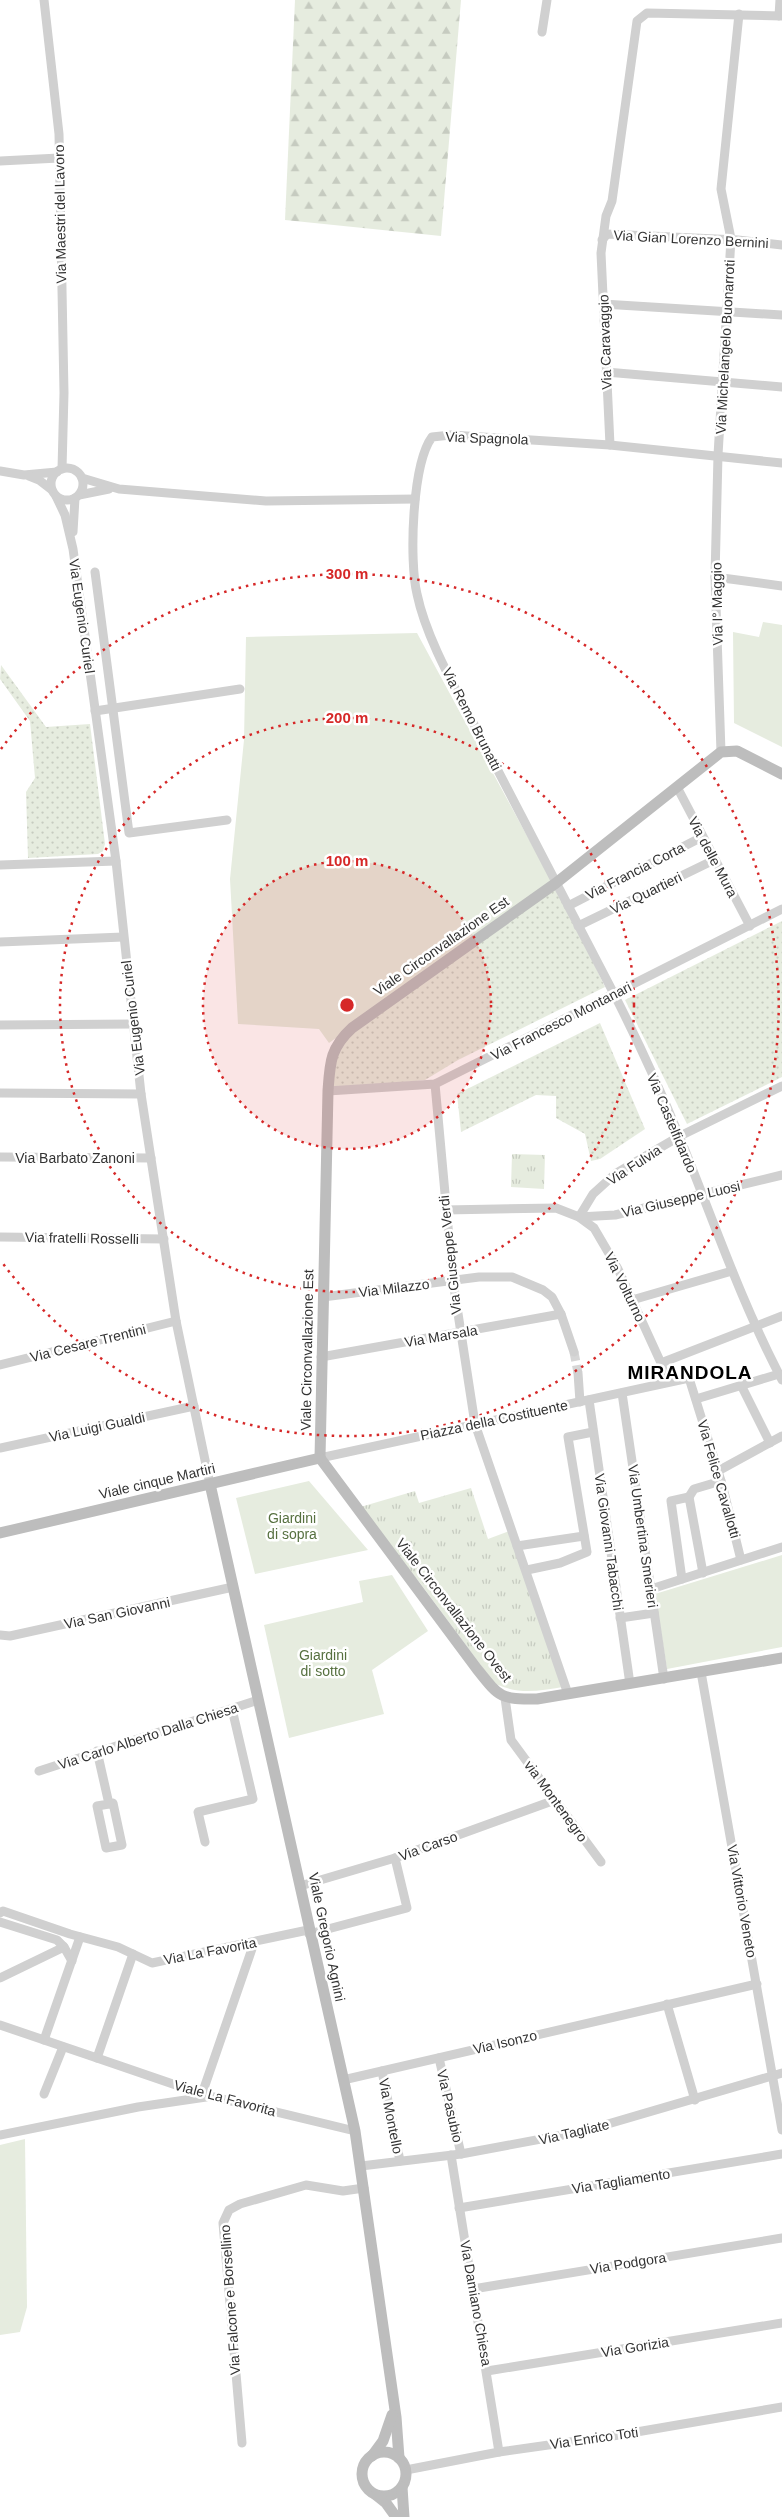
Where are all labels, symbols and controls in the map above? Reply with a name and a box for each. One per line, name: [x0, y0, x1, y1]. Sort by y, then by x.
street label: Via Maestri del Lavoro: [51, 144, 69, 284]
street label: Via Gian Lorenzo Bernini: [613, 227, 769, 251]
street label: Via Michelangelo Buonarroti: [712, 259, 738, 435]
street label: Via Caravaggio: [595, 294, 615, 390]
street label: Via Spagnola: [445, 429, 529, 447]
street label: Via Eugenio Curiel: [66, 558, 98, 674]
street label: Via I° Maggio: [708, 562, 726, 646]
text: 300 m: [326, 565, 368, 582]
street label: Via Remo Brunatti: [439, 665, 505, 773]
text: 200 m: [326, 709, 368, 726]
street label: Via delle Mura: [685, 814, 741, 900]
street label: Via Francia Corta: [583, 839, 687, 903]
text: 100 m: [326, 852, 368, 869]
street label: Via Quartieri: [608, 869, 684, 917]
street label: Viale Circonvallazione Est: [370, 893, 512, 999]
street label: Via Eugenio Curiel: [118, 960, 148, 1076]
street label: Via Francesco Montanari: [488, 979, 634, 1063]
centre of rings: [338, 996, 356, 1014]
street label: Via Castelfidardo: [644, 1071, 700, 1175]
street label: Via Fulvia: [604, 1142, 664, 1188]
street label: Via Barbato Zanoni: [15, 1150, 135, 1166]
street label: Via Giuseppe Luosi: [620, 1178, 742, 1220]
street label: Via Giuseppe Verdi: [436, 1195, 464, 1315]
street label: Via fratelli Rosselli: [25, 1229, 139, 1247]
street label: Via Volturno: [601, 1250, 649, 1325]
street label: Viale Circonvallazione Est: [298, 1269, 316, 1431]
street label: Via Milazzo: [358, 1276, 431, 1300]
street label: Via Cesare Trentini: [28, 1321, 148, 1365]
street label: Via Marsala: [403, 1322, 479, 1350]
district label: MIRANDOLA: [627, 1362, 753, 1383]
street label: Piazza della Costituente: [419, 1397, 569, 1443]
street label: Via Luigi Gualdi: [47, 1409, 147, 1445]
street label: Via Felice Cavallotti: [694, 1418, 744, 1540]
street label: Viale cinque Martiri: [97, 1460, 217, 1502]
street label: Via Umbertina Smerieri: [625, 1463, 661, 1609]
street label: Via Giovanni Tabacchi: [591, 1473, 627, 1611]
park label: Giardini di sopra: [267, 1510, 317, 1542]
street label: Viale Circonvallazione Ovest: [393, 1535, 515, 1685]
street label: Via San Giovanni: [63, 1594, 171, 1632]
park label: Giardini di sotto: [299, 1647, 347, 1679]
street label: Via Carlo Alberto Dalla Chiesa: [56, 1699, 240, 1773]
street label: via Montenegro: [521, 1757, 591, 1845]
street label: Via Carso: [397, 1828, 460, 1864]
street label: Via Vittorio Veneto: [724, 1843, 760, 1959]
street label: Viale Gregorio Agnini: [306, 1871, 348, 2003]
street label: Via La Favorita: [162, 1934, 258, 1968]
street label: Via Isonzo: [471, 2027, 539, 2057]
street label: Via Pasubio: [434, 2068, 466, 2144]
street label: Viale La Favorita: [172, 2077, 278, 2119]
street label: Via Montello: [376, 2077, 406, 2155]
street label: Via Tagliate: [537, 2116, 611, 2148]
street label: Via Tagliamento: [571, 2165, 671, 2197]
street label: Via Falcone e Borsellino: [217, 2224, 243, 2376]
street label: Via Damiano Chiesa: [457, 2239, 495, 2367]
street label: Via Podgora: [589, 2249, 667, 2277]
street label: Via Gorizia: [600, 2334, 670, 2360]
street label: Via Enrico Toti: [549, 2424, 639, 2452]

